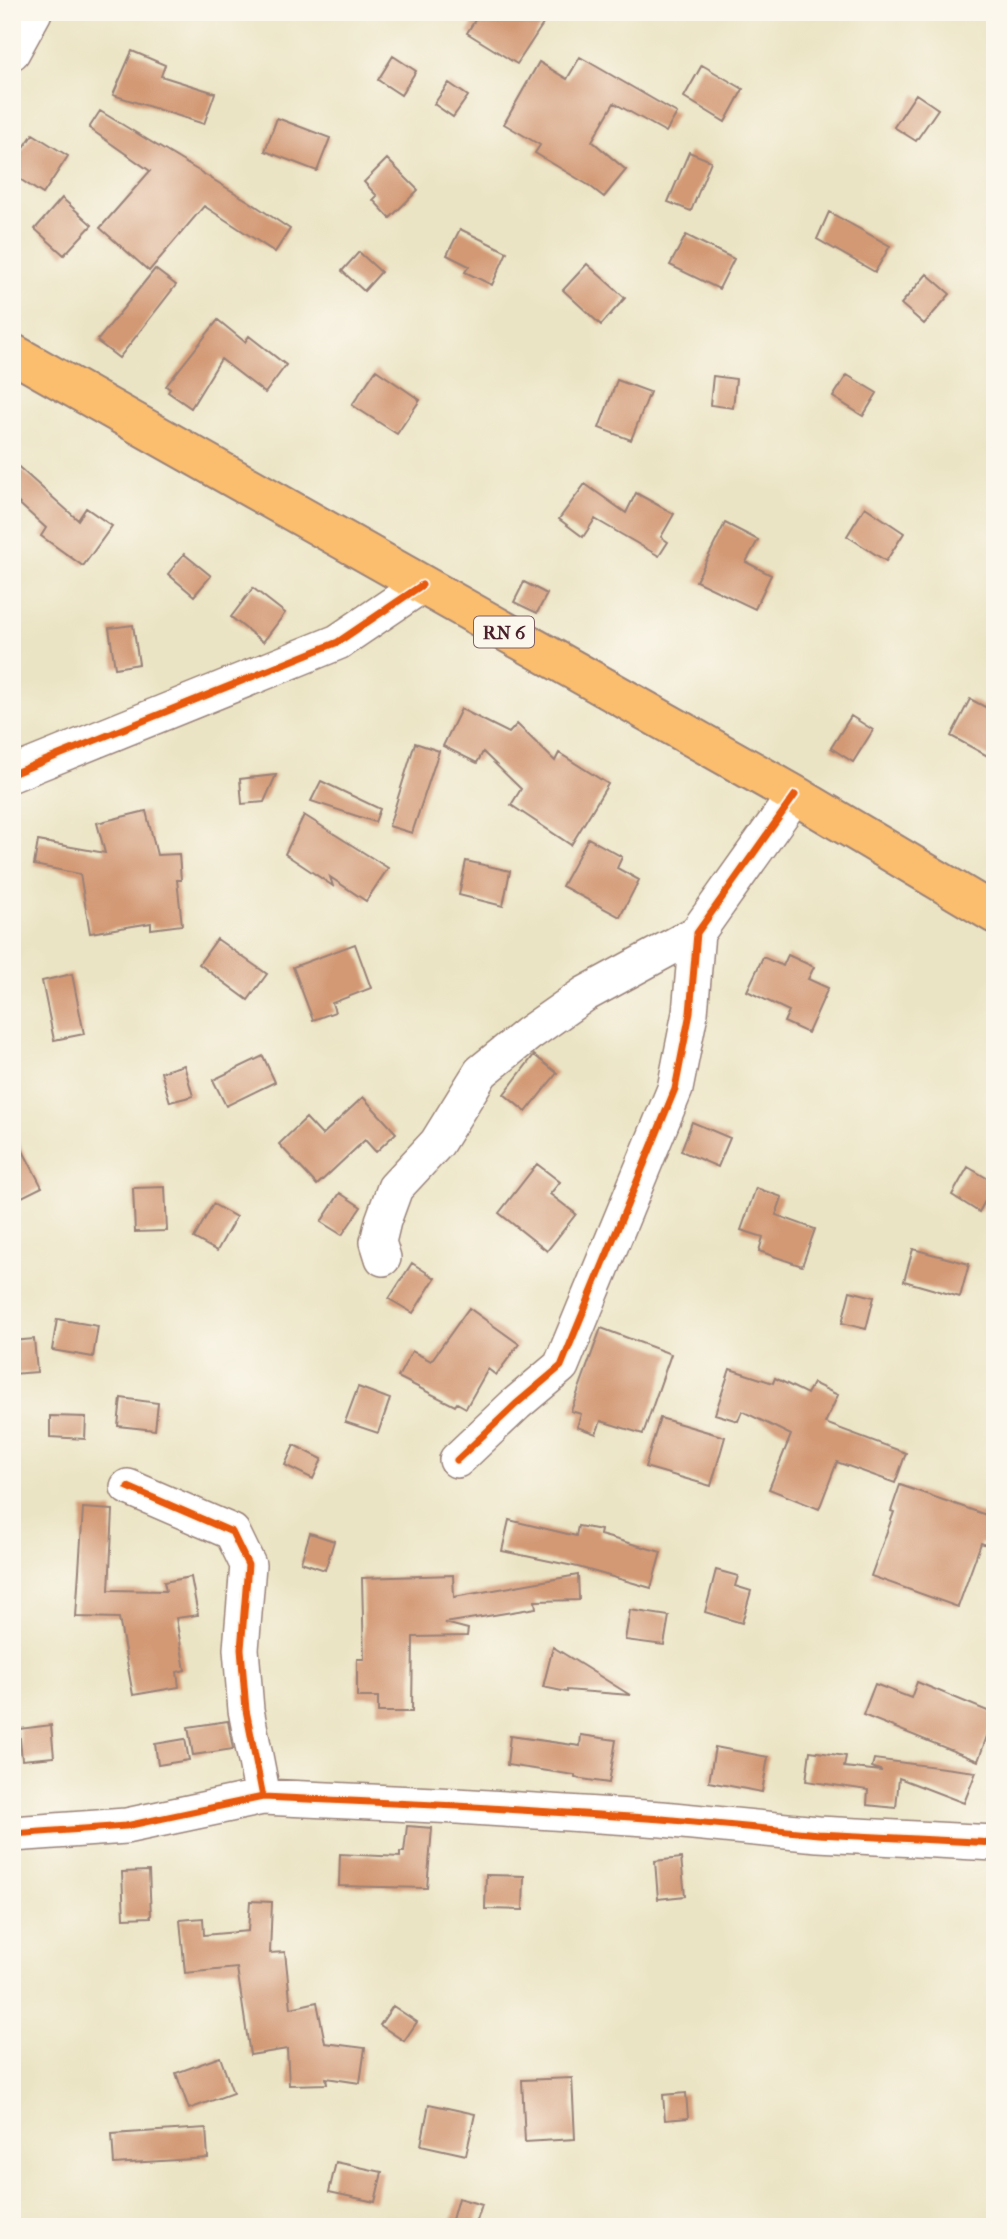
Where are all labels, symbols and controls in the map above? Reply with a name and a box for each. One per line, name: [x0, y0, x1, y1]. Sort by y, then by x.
road number: RN 6: [474, 617, 534, 648]

